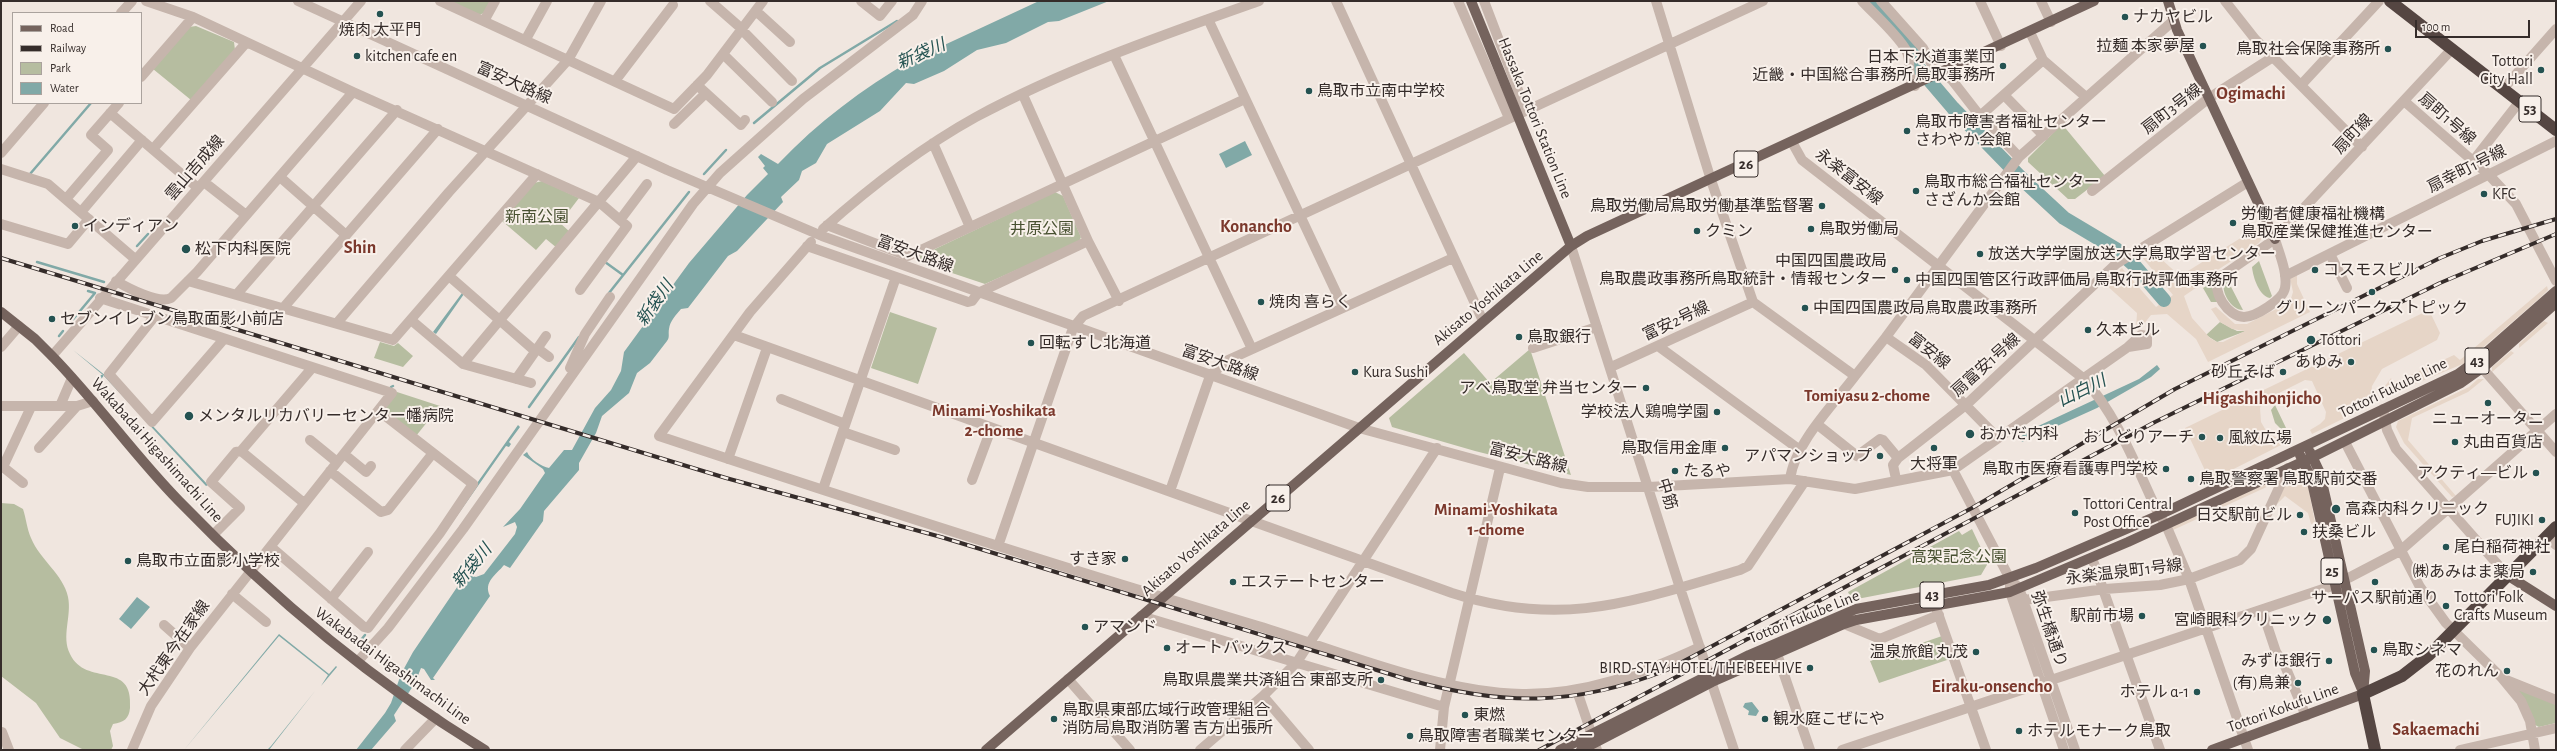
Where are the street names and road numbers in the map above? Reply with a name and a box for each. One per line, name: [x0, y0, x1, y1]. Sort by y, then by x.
street label: Hassaka Tottori Station Line: [1494, 35, 1576, 201]
street label: 富安大路線: [474, 58, 554, 108]
street label: 扇町3号線: [2138, 80, 2206, 138]
street label: 扇町1号線: [2414, 89, 2480, 149]
road number: 53: [2519, 96, 2541, 122]
street label: 扇町線: [2330, 110, 2376, 158]
street label: 雲山吉成線: [162, 132, 228, 204]
street label: 扇幸町1号線: [2425, 141, 2509, 197]
street label: 永楽富安線: [1812, 145, 1886, 209]
road number: 26: [1734, 151, 1758, 177]
street label: 富安大路線: [874, 231, 956, 277]
street label: Akisato Yoshikata Line: [1429, 246, 1547, 350]
street label: 富安2号線: [1640, 297, 1712, 345]
street label: 富安線: [1904, 329, 1954, 373]
street label: 扇富安1号線: [1948, 329, 2024, 401]
street label: 富安大路線: [1179, 341, 1261, 385]
road number: 43: [2465, 348, 2489, 374]
street label: Tottori Fukube Line: [2336, 353, 2450, 423]
street label: Wakabadai Higashimachi Line: [87, 374, 227, 526]
street label: 富安大路線: [1487, 439, 1569, 477]
street label: 中筋: [1653, 476, 1681, 512]
road number: 26: [1266, 485, 1290, 511]
street label: Akisato Yoshikata Line: [1138, 495, 1254, 601]
street label: 永楽温泉町1号線: [2065, 555, 2183, 589]
road number: 25: [2321, 558, 2343, 584]
road number: 43: [1920, 582, 1944, 608]
street label: Tottori Fukube Line: [1746, 586, 1862, 648]
street label: 弥生橋通り: [2027, 588, 2071, 670]
street label: 大杙東今在家線: [134, 597, 214, 699]
street label: Wakabadai Higashimachi Line: [311, 603, 475, 729]
street label: Tottori Kokufu Line: [2225, 679, 2341, 737]

